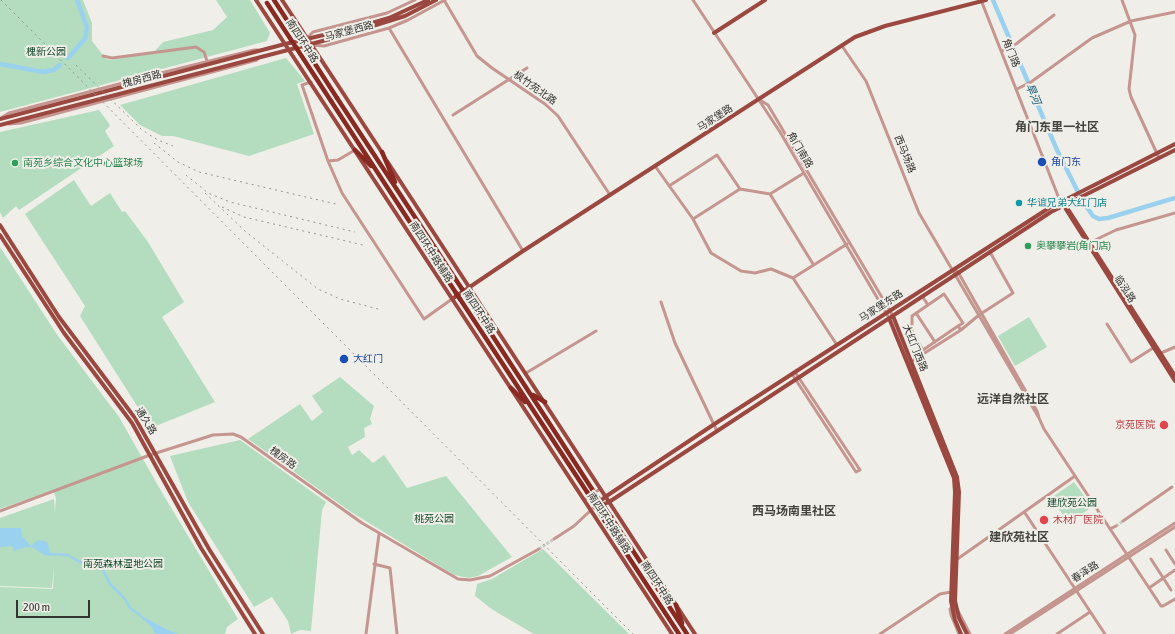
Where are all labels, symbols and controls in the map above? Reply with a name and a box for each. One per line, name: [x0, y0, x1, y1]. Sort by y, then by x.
street label: 南四环中路: [283, 17, 321, 65]
street label: 马家堡西路: [323, 19, 375, 43]
street label: 角门路: [1000, 37, 1022, 69]
park label: 槐新公园: [26, 46, 66, 58]
street label: 槐房西路: [121, 68, 163, 90]
street label: 枫竹苑北路: [511, 69, 559, 107]
water label: 旱河: [1023, 81, 1043, 107]
street label: 马家堡路: [695, 102, 735, 134]
district label: 角门东里一社区: [1015, 120, 1099, 134]
street label: 角门南路: [785, 130, 815, 170]
street label: 西马场路: [892, 133, 918, 175]
marker: 角门东: [1036, 156, 1048, 168]
place label: 角门东: [1051, 156, 1081, 168]
place label: 南苑乡综合文化中心篮球场: [23, 157, 143, 169]
marker: 南苑乡综合文化中心篮球场: [10, 158, 20, 168]
place label: 华谊兄弟大红门店: [1027, 197, 1107, 209]
marker: 华谊兄弟大红门店: [1014, 198, 1024, 208]
street label: 南四环中路辅路: [407, 219, 455, 285]
place label: 奥攀攀岩(角门店): [1036, 240, 1111, 252]
marker: 奥攀攀岩(角门店): [1023, 241, 1033, 251]
street label: 临泓路: [1112, 273, 1138, 305]
street label: 马家堡东路: [857, 287, 905, 325]
street label: 南四环中路: [460, 288, 498, 336]
street label: 大红门西路: [900, 323, 930, 373]
marker: 大红门: [338, 353, 350, 365]
place label: 大红门: [353, 353, 383, 365]
district label: 远洋自然社区: [977, 392, 1049, 406]
street label: 通久路: [133, 405, 159, 437]
place label: 京苑医院: [1115, 419, 1155, 431]
marker: 京苑医院: [1158, 419, 1170, 431]
street label: 槐房路: [267, 444, 299, 472]
street label: 南四环中路辅路: [585, 490, 633, 556]
park label: 建欣苑公园: [1047, 497, 1097, 509]
district label: 西马场南里社区: [752, 504, 836, 518]
park label: 桃苑公园: [414, 513, 454, 525]
marker: 木材厂医院: [1038, 514, 1050, 526]
place label: 木材厂医院: [1053, 514, 1103, 526]
district label: 建欣苑社区: [989, 530, 1049, 544]
park label: 南苑森林湿地公园: [83, 558, 163, 570]
street label: 南四环中路: [638, 559, 676, 607]
street label: 春泽路: [1069, 559, 1101, 585]
scale bar: [18, 592, 92, 618]
text: 200 m: [23, 600, 50, 614]

